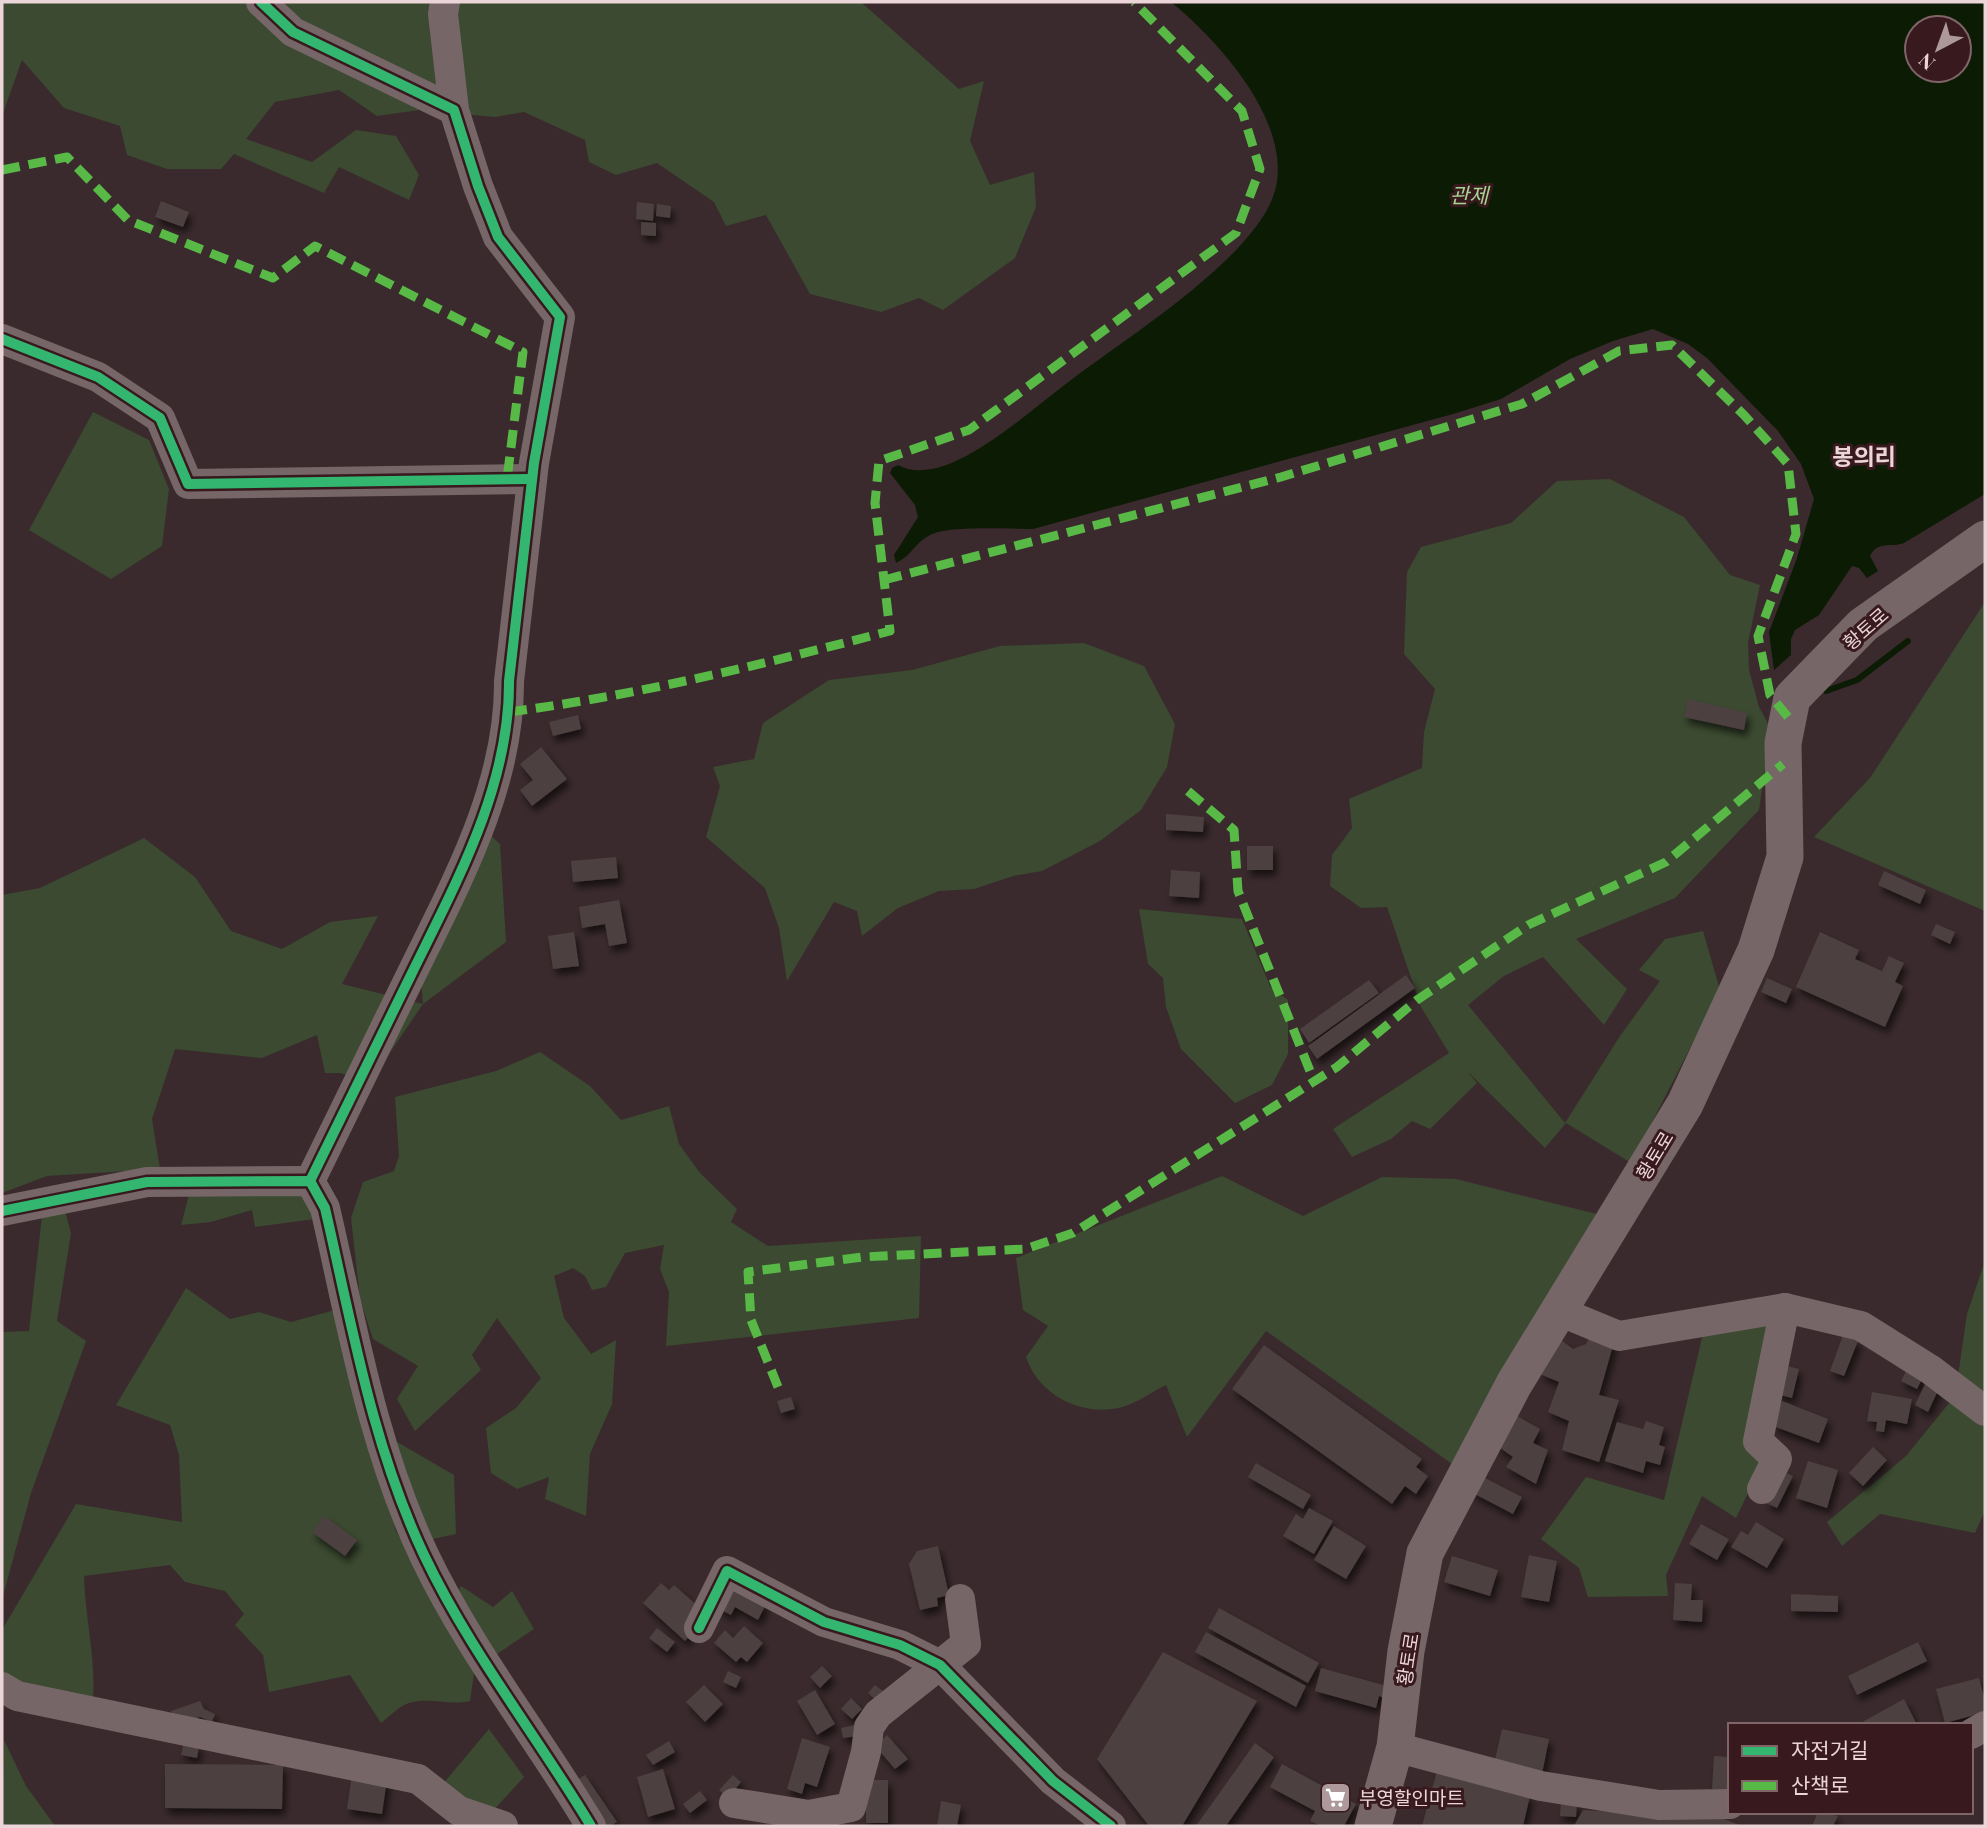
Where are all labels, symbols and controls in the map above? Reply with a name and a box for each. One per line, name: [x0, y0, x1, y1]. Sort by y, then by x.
north arrow: [1903, 14, 1973, 84]
text: N: [1912, 48, 1940, 77]
water label: 관제: [1450, 180, 1491, 208]
district label: 봉의리: [1832, 440, 1896, 471]
street label: 황토로: [1837, 601, 1893, 655]
street label: 황토로: [1629, 1126, 1679, 1184]
street label: 황토로: [1390, 1631, 1424, 1687]
legend: [1728, 1723, 1973, 1814]
text: 자전거길: [1791, 1735, 1868, 1763]
text: 산책로: [1791, 1770, 1849, 1798]
supermarket icon: 부영할인마트: [1319, 1780, 1353, 1814]
place label: 부영할인마트: [1359, 1784, 1464, 1810]

